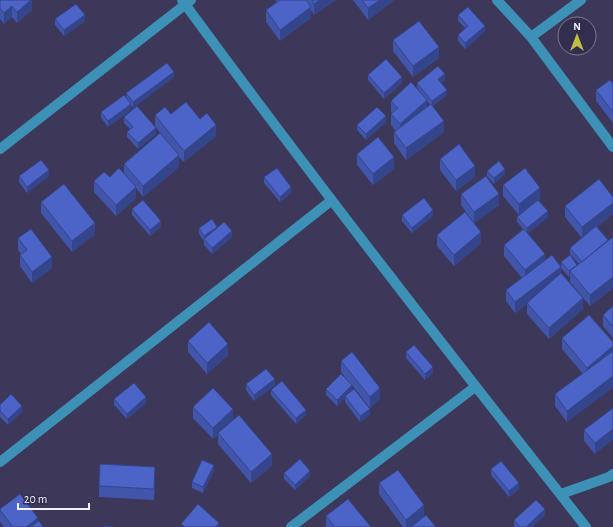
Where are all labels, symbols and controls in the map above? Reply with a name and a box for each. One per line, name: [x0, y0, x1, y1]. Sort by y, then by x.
north arrow: [557, 16, 597, 56]
text: N: [573, 21, 581, 32]
scale bar: [18, 485, 89, 511]
text: 20 m: [24, 493, 47, 505]

